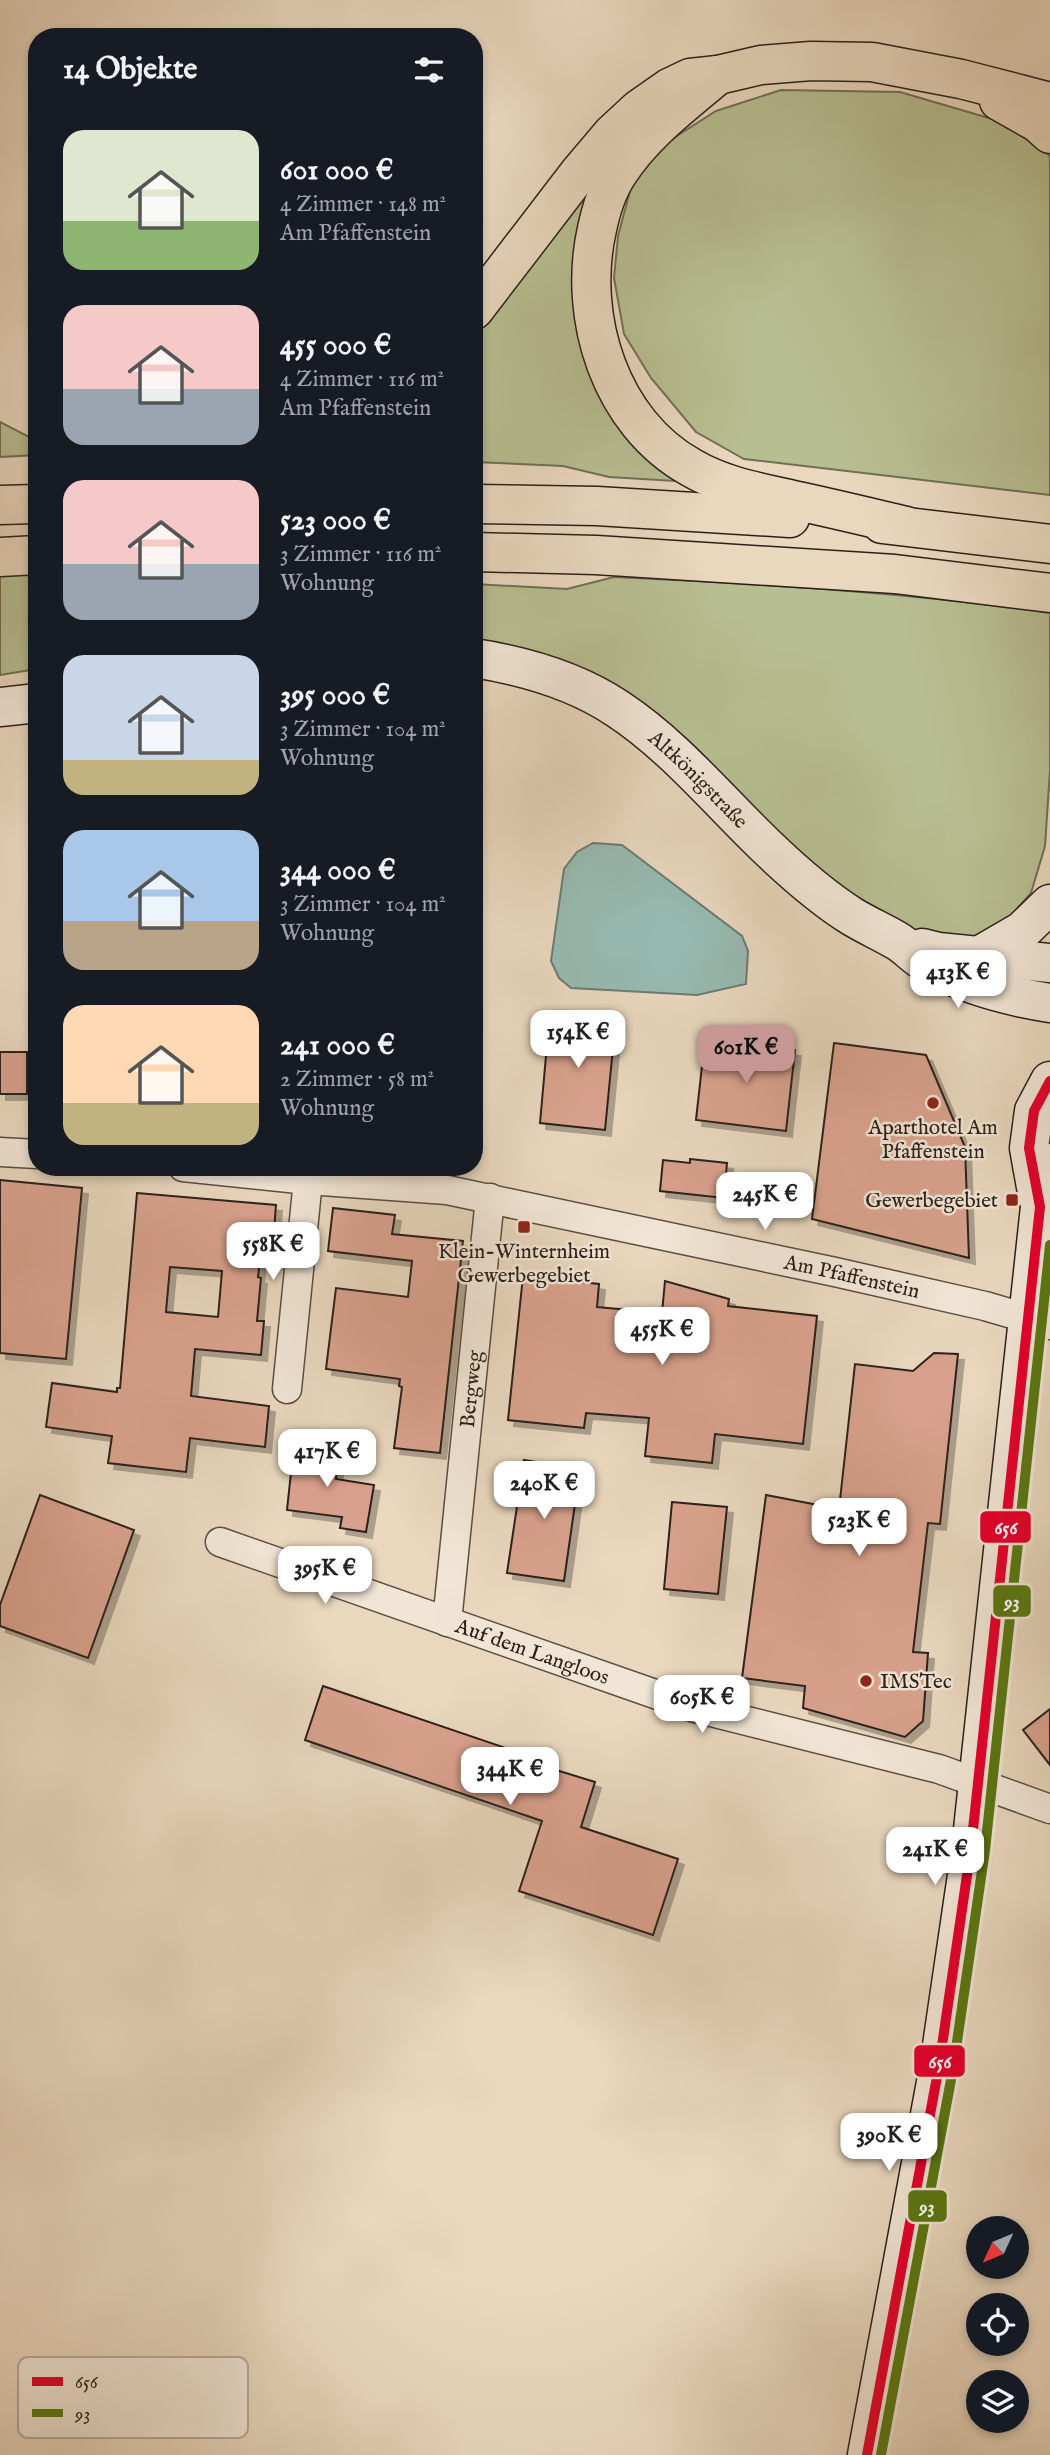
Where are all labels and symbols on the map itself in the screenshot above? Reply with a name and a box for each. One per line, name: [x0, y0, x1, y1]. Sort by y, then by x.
street label: Altkönigstraße: [641, 724, 753, 836]
pin: 413K €: [901, 950, 1015, 1010]
pin: 154K €: [521, 1010, 635, 1070]
pin: 601K €: [689, 1026, 803, 1085]
marker: Aparthotel Am Pfaffenstein: [925, 1095, 941, 1111]
place label: Aparthotel Am Pfaffenstein: [867, 1115, 998, 1166]
pin: 245K €: [708, 1172, 822, 1232]
place label: Gewerbegebiet: [865, 1188, 998, 1215]
marker: Gewerbegebiet: [1004, 1192, 1020, 1208]
marker: Klein-Winternheim Gewerbegebiet: [516, 1219, 532, 1235]
pin: 558K €: [216, 1222, 330, 1282]
place label: Klein-Winternheim Gewerbegebiet: [438, 1239, 610, 1290]
street label: Am Pfaffenstein: [780, 1249, 922, 1306]
pin: 455K €: [605, 1308, 719, 1367]
street label: Bergweg: [455, 1349, 490, 1429]
pin: 417K €: [270, 1430, 384, 1489]
pin: 240K €: [487, 1462, 601, 1521]
pin: 523K €: [802, 1498, 916, 1558]
line badge: 656: [979, 1510, 1032, 1544]
text: 656: [995, 1517, 1018, 1541]
pin: 395K €: [268, 1546, 382, 1606]
line badge: 93: [992, 1584, 1032, 1618]
text: 93: [1003, 1591, 1020, 1615]
street label: Auf dem Langloos: [450, 1613, 613, 1692]
place label: IMSTec: [880, 1669, 952, 1696]
marker: IMSTec: [858, 1673, 874, 1689]
pin: 605K €: [645, 1676, 759, 1735]
pin: 344K €: [453, 1748, 567, 1807]
pin: 241K €: [878, 1828, 992, 1887]
line badge: 656: [913, 2044, 966, 2078]
text: 656: [929, 2051, 952, 2075]
pin: 390K €: [832, 2114, 946, 2173]
line badge: 93: [907, 2189, 948, 2223]
text: 93: [918, 2196, 935, 2220]
north arrow: [966, 2216, 1029, 2278]
legend: [18, 2357, 248, 2438]
text: 656: [75, 2371, 99, 2395]
text: 93: [74, 2403, 90, 2427]

